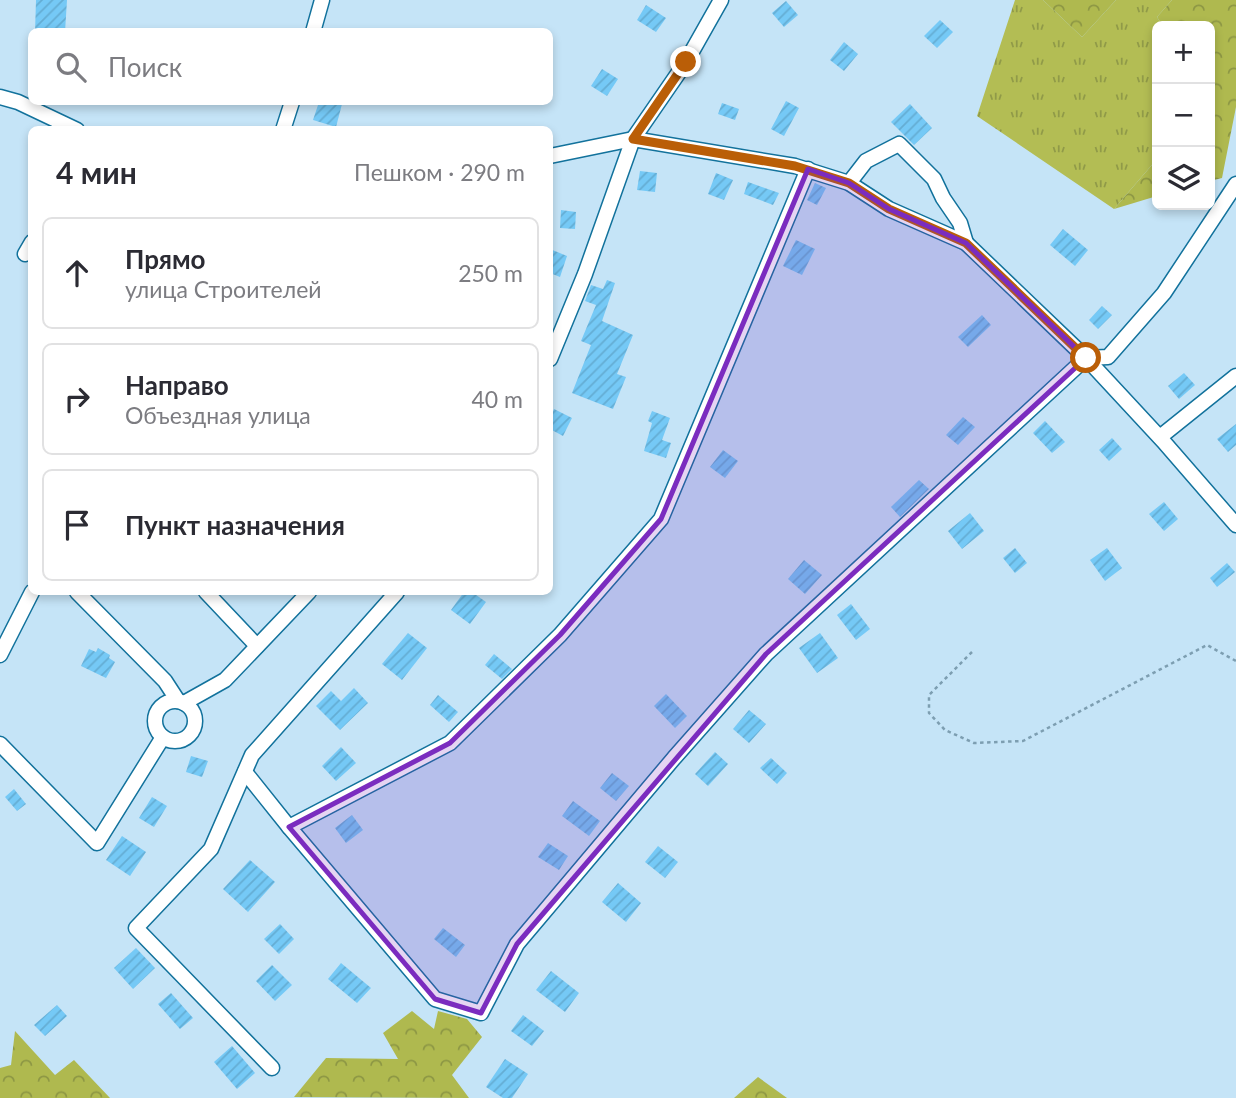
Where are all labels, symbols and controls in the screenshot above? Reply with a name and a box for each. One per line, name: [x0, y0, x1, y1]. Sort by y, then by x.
map controls: [1152, 21, 1215, 210]
button: +: [1152, 21, 1215, 84]
search box: [28, 28, 553, 105]
route end: [670, 46, 701, 77]
icon: search: [52, 48, 90, 86]
text: Поиск: [108, 51, 182, 83]
button: −: [1152, 84, 1215, 147]
button: layers: [1152, 147, 1215, 210]
text: 4 мин: [56, 154, 137, 190]
text: Пешком · 290 m: [354, 158, 525, 186]
text: Прямо: [125, 243, 206, 275]
icon: ahead: [58, 254, 96, 292]
text: 250 m: [458, 259, 523, 287]
text: улица Строителей: [125, 275, 322, 303]
route start: [1070, 342, 1101, 373]
text: Направо: [125, 369, 229, 401]
icon: right: [58, 380, 96, 418]
text: 40 m: [472, 385, 523, 413]
text: Объездная улица: [125, 401, 311, 429]
icon: arrive: [58, 506, 96, 544]
text: Пункт назначения: [125, 509, 345, 541]

